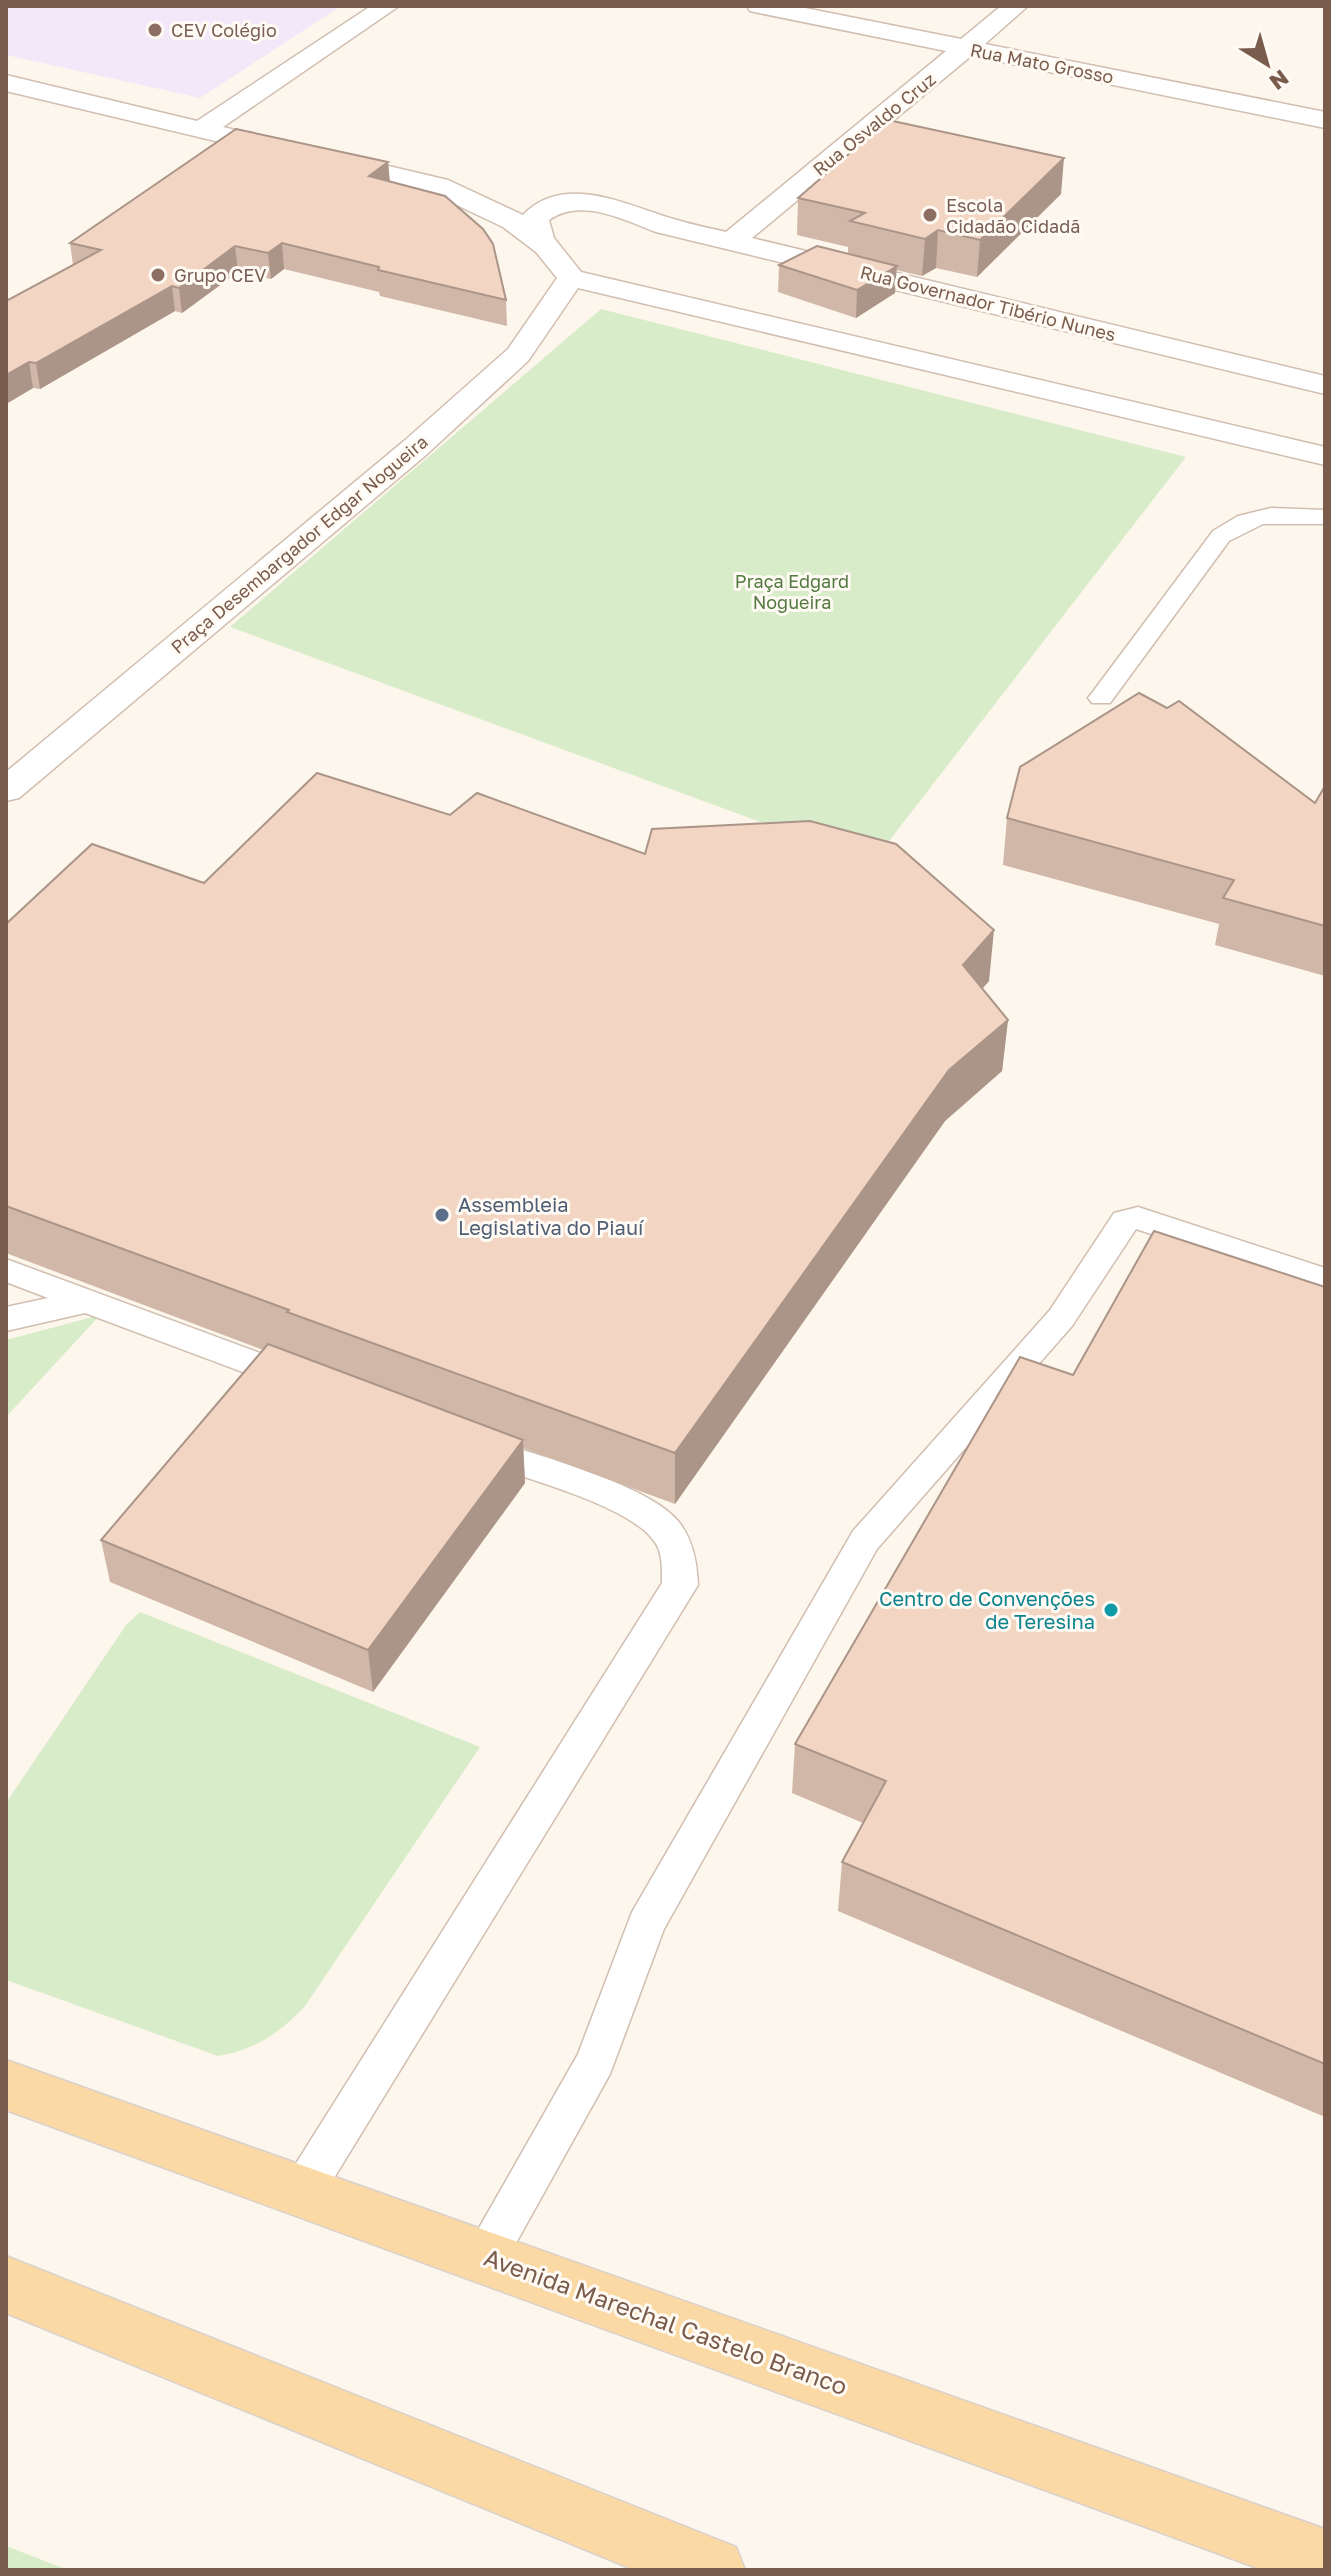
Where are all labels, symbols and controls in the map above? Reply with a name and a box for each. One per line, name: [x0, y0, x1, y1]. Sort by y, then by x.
place label: CEV Colégio: [171, 19, 277, 41]
marker: CEV Colégio: [146, 21, 164, 39]
north arrow: [1227, 24, 1307, 104]
street label: Rua Mato Grosso: [968, 38, 1116, 88]
text: N: [1265, 65, 1294, 96]
street label: Rua Osvaldo Cruz: [808, 68, 940, 180]
place label: Escola Cidadão Cidadã: [946, 194, 1080, 237]
marker: Escola Cidadão Cidadã: [921, 206, 939, 224]
street label: Rua Governador Tibério Nunes: [858, 261, 1118, 345]
place label: Grupo CEV: [174, 264, 266, 286]
marker: Grupo CEV: [149, 266, 167, 284]
street label: Praça Desembargador Edgar Nogueira: [166, 430, 432, 658]
park label: Praça Edgard Nogueira: [735, 570, 849, 613]
place label: Assembleia Legislativa do Piauí: [458, 1192, 645, 1239]
marker: Assembleia Legislativa do Piauí: [433, 1206, 451, 1224]
place label: Centro de Convenções de Teresina: [879, 1586, 1095, 1633]
marker: Centro de Convenções de Teresina: [1102, 1601, 1120, 1619]
street label: Avenida Marechal Castelo Branco: [480, 2242, 852, 2400]

